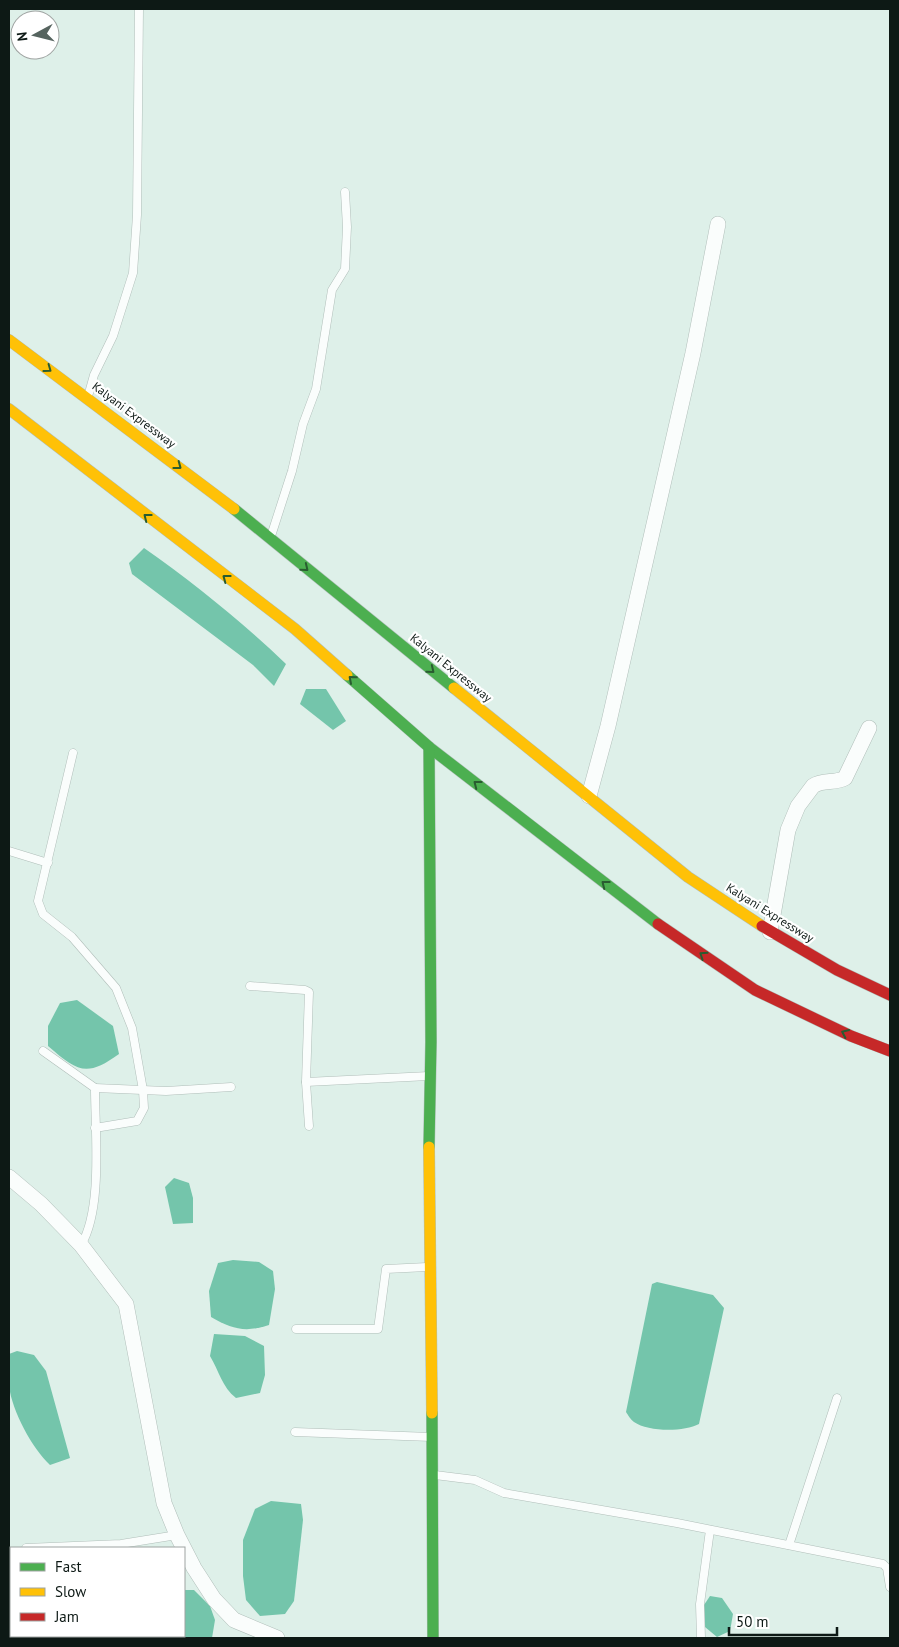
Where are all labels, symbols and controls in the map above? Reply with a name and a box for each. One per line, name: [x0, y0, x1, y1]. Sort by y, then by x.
north arrow: [10, 10, 60, 60]
text: N: [13, 31, 32, 42]
one-way arrow: [42, 363, 52, 372]
street label: Kalyani Expressway: [90, 378, 179, 451]
one-way arrow: [172, 460, 182, 469]
one-way arrow: [144, 515, 153, 523]
one-way arrow: [299, 562, 309, 571]
one-way arrow: [223, 575, 232, 583]
street label: Kalyani Expressway: [407, 630, 495, 705]
one-way arrow: [426, 664, 435, 673]
one-way arrow: [349, 676, 358, 685]
one-way arrow: [473, 781, 483, 790]
street label: Kalyani Expressway: [724, 880, 817, 946]
one-way arrow: [602, 882, 611, 890]
one-way arrow: [699, 952, 709, 961]
one-way arrow: [841, 1028, 850, 1039]
legend: [10, 1547, 185, 1637]
text: Fast: [55, 1557, 82, 1576]
text: Slow: [55, 1582, 86, 1601]
scale bar: [729, 1604, 836, 1636]
text: Jam: [54, 1607, 79, 1626]
text: 50 m: [736, 1612, 769, 1631]

